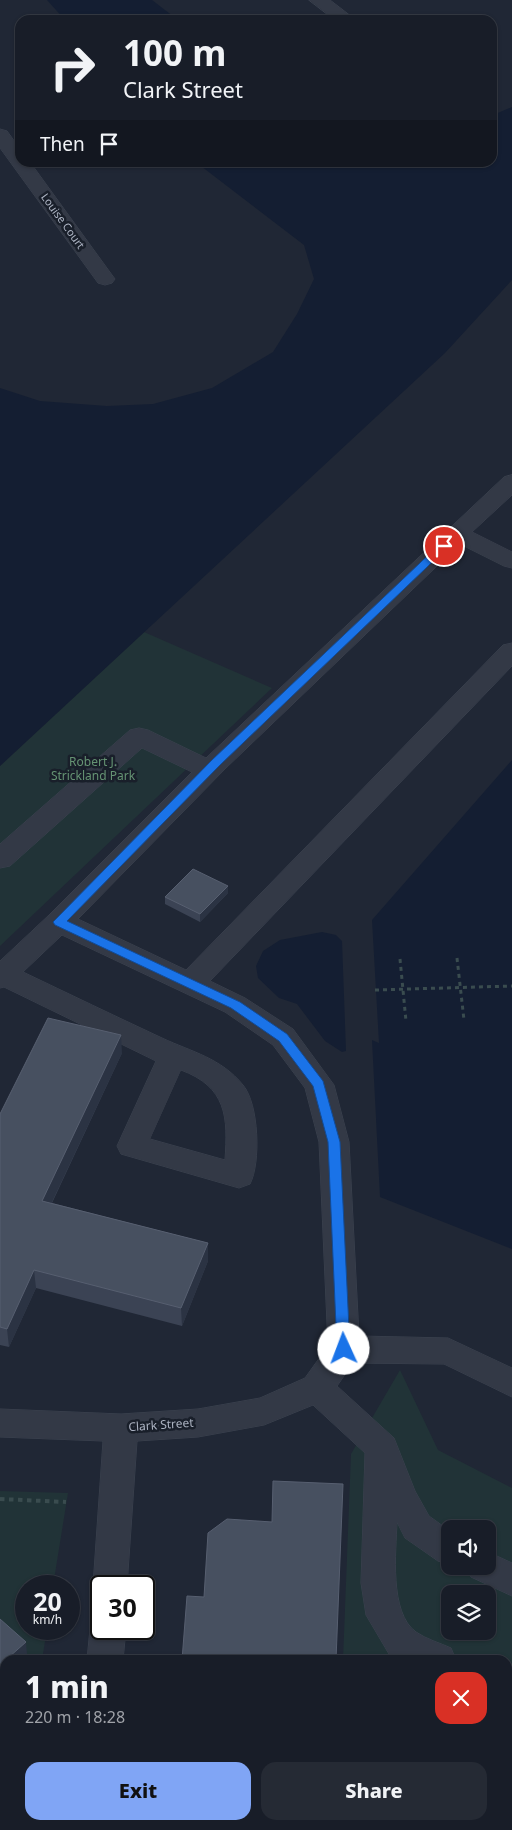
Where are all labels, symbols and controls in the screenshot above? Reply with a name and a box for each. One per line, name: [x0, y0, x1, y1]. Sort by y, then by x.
text: 100 m: [123, 29, 226, 76]
icon: right: [40, 35, 105, 100]
text: Clark Street: [123, 74, 243, 104]
icon: arrive: [95, 130, 123, 158]
text: Then: [40, 131, 85, 157]
street label: Louise Court: [38, 190, 89, 252]
pin: [423, 525, 465, 567]
icon: arrive: [430, 532, 458, 560]
park label: Robert J. Strickland Park: [51, 753, 136, 784]
position arrow: [317, 1322, 369, 1374]
street label: Clark Street: [128, 1414, 195, 1435]
map controls: [441, 1520, 496, 1640]
button: sound: [441, 1520, 496, 1575]
speed limit sign: 30: [90, 1575, 155, 1640]
text: 20: [33, 1584, 62, 1618]
button: layers: [441, 1585, 496, 1640]
text: km/h: [33, 1611, 62, 1628]
text: 1 min: [25, 1666, 109, 1707]
button: close: [435, 1672, 487, 1724]
text: 220 m · 18:28: [25, 1706, 125, 1728]
button: Exit: [25, 1762, 251, 1820]
button: Share: [261, 1762, 487, 1820]

